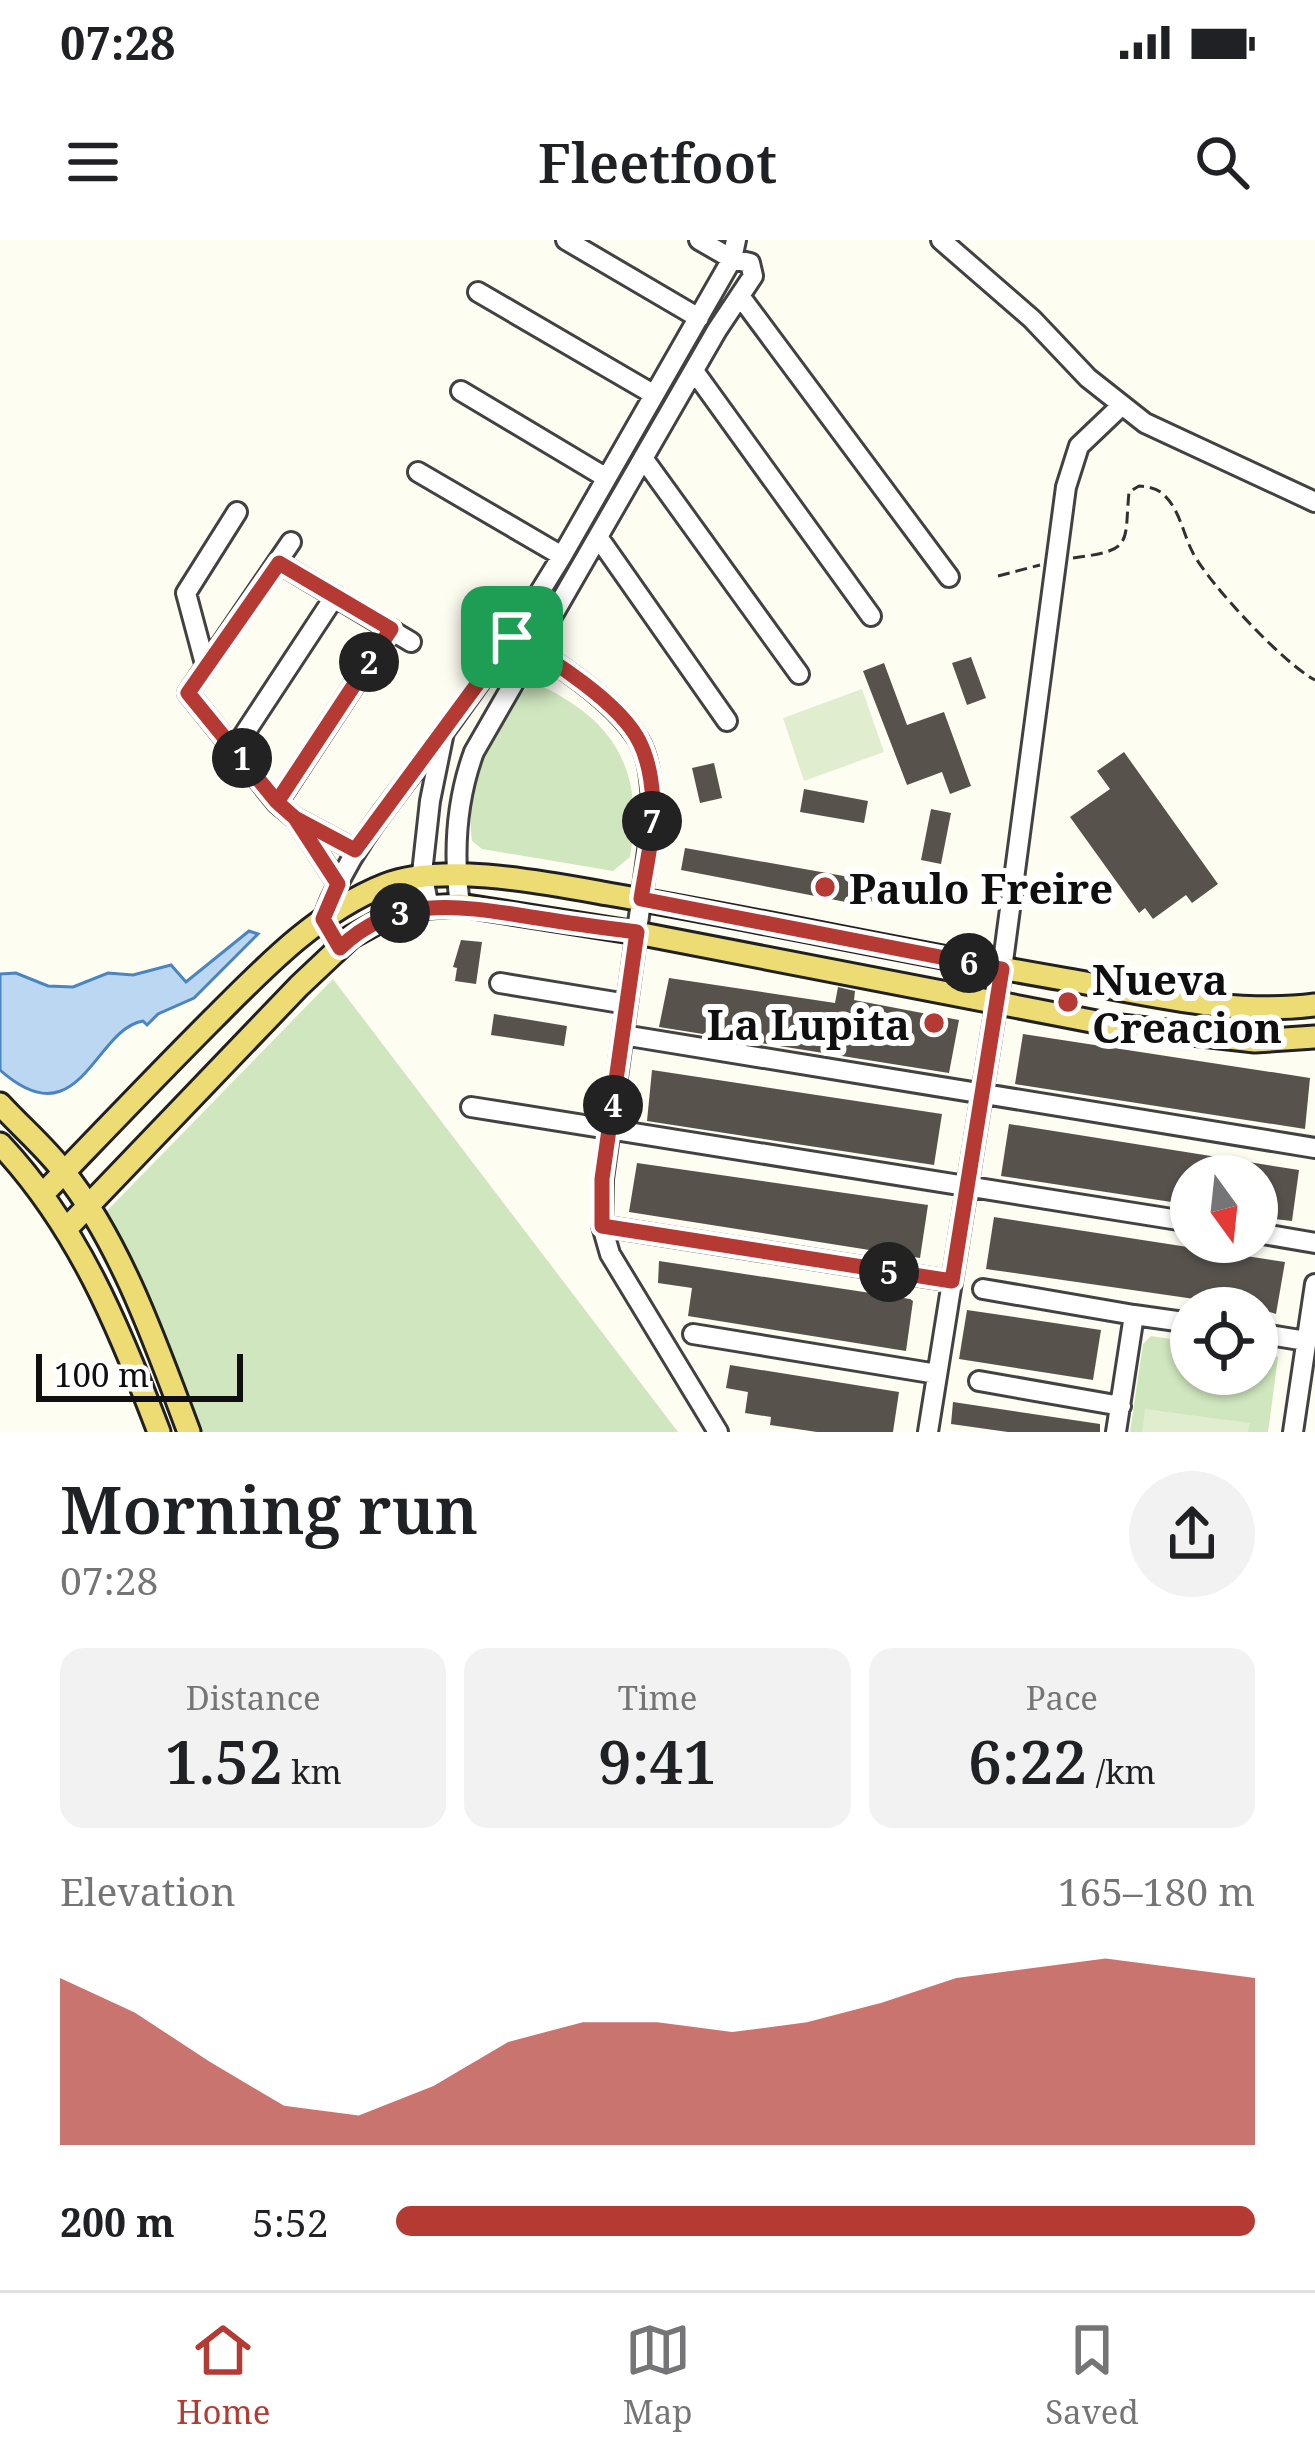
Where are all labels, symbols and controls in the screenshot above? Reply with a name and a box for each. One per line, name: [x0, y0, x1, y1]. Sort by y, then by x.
text: 07:28: [60, 12, 175, 73]
text: Fleetfoot: [538, 125, 777, 199]
icon: menu: [60, 129, 126, 195]
icon: search: [1189, 129, 1255, 195]
pin: [461, 586, 563, 688]
icon: arrive: [479, 604, 545, 670]
pin: 2: [339, 632, 399, 692]
text: 2: [360, 639, 378, 684]
pin: 1: [212, 728, 272, 788]
text: 1: [233, 735, 251, 780]
pin: 7: [622, 791, 682, 851]
text: 7: [643, 798, 661, 843]
place label: Paulo Freire: [849, 859, 1113, 916]
marker: Paulo Freire: [812, 874, 838, 900]
pin: 3: [370, 883, 430, 943]
text: 3: [391, 890, 409, 935]
pin: 6: [939, 933, 999, 993]
text: 6: [960, 940, 978, 985]
place label: Nueva Creacion: [1092, 950, 1282, 1055]
marker: Nueva Creacion: [1055, 989, 1081, 1015]
place label: La Lupita: [707, 995, 910, 1052]
marker: La Lupita: [921, 1010, 947, 1036]
pin: 4: [583, 1075, 643, 1135]
text: 4: [604, 1082, 622, 1127]
north arrow: [1170, 1155, 1278, 1263]
map controls: [1170, 1155, 1278, 1395]
pin: 5: [859, 1242, 919, 1302]
text: 5: [880, 1249, 898, 1294]
button: locate: [1170, 1287, 1278, 1395]
scale bar: [36, 1348, 243, 1401]
text: 100 m: [54, 1352, 149, 1397]
text: Morning run: [60, 1463, 478, 1553]
button: share: [1129, 1471, 1255, 1597]
text: 07:28: [60, 1553, 158, 1606]
text: Distance: [186, 1675, 321, 1720]
text: Time: [618, 1675, 697, 1720]
text: Pace: [1026, 1675, 1098, 1720]
text: 1.52: [165, 1720, 283, 1802]
text: 9:41: [598, 1720, 717, 1802]
text: 6:22: [968, 1720, 1087, 1802]
text: km: [283, 1749, 342, 1794]
text: /km: [1087, 1749, 1156, 1794]
text: Elevation: [60, 1864, 236, 1917]
text: 165–180 m: [1058, 1864, 1255, 1917]
text: 200 m: [60, 2195, 175, 2248]
text: 5:52: [252, 2195, 329, 2248]
tab: Home: [176, 2317, 270, 2434]
tab: Map: [623, 2317, 693, 2434]
tab: Saved: [1045, 2317, 1139, 2434]

